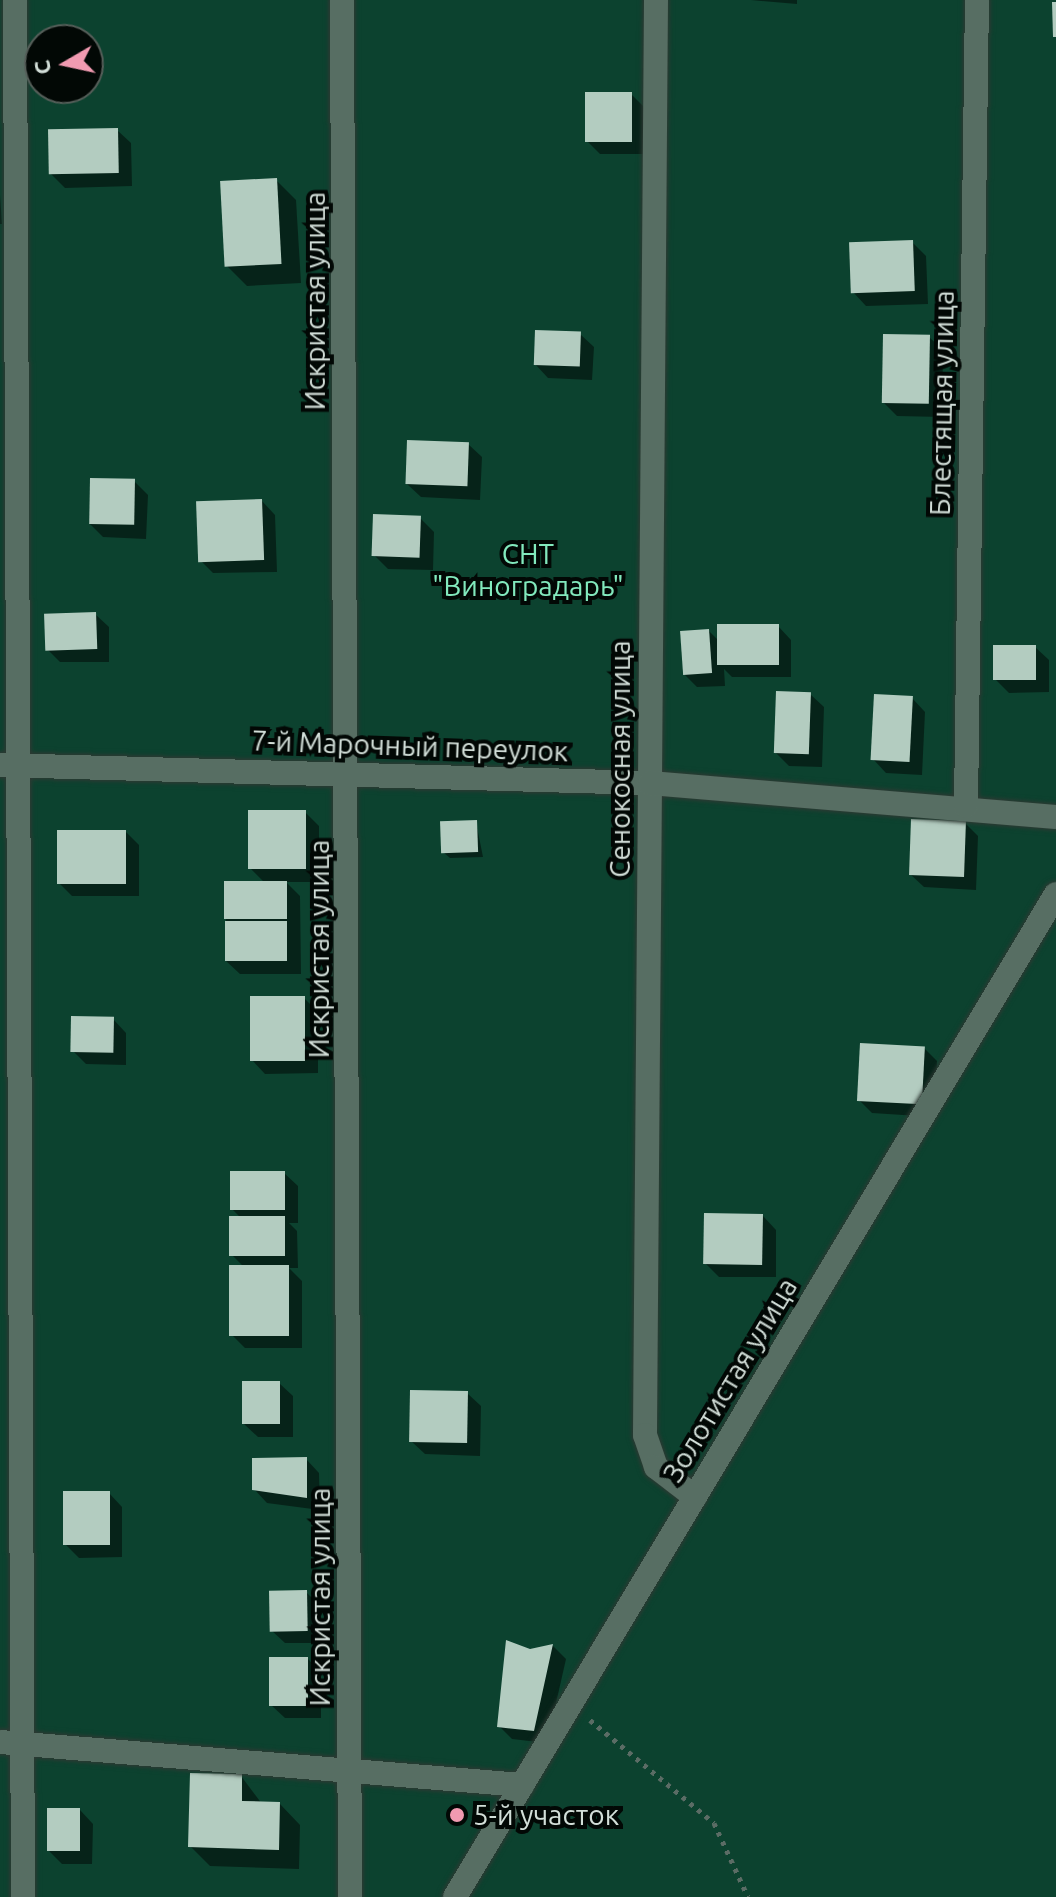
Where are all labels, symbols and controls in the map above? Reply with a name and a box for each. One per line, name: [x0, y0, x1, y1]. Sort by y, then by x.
north arrow: [24, 24, 104, 104]
text: С: [28, 59, 55, 76]
street label: Искристая улица: [298, 192, 332, 410]
street label: Блестящая улица: [923, 290, 961, 516]
park label: СНТ "Виноградарь": [432, 537, 624, 603]
street label: Сенокосная улица: [603, 640, 637, 878]
street label: 7-й Марочный переулок: [251, 724, 569, 768]
street label: Искристая улица: [302, 840, 336, 1058]
street label: Золотистая улица: [656, 1272, 804, 1488]
street label: Искристая улица: [303, 1488, 337, 1706]
place label: 5-й участок: [473, 1798, 619, 1832]
marker: 5-й участок: [448, 1806, 466, 1824]

